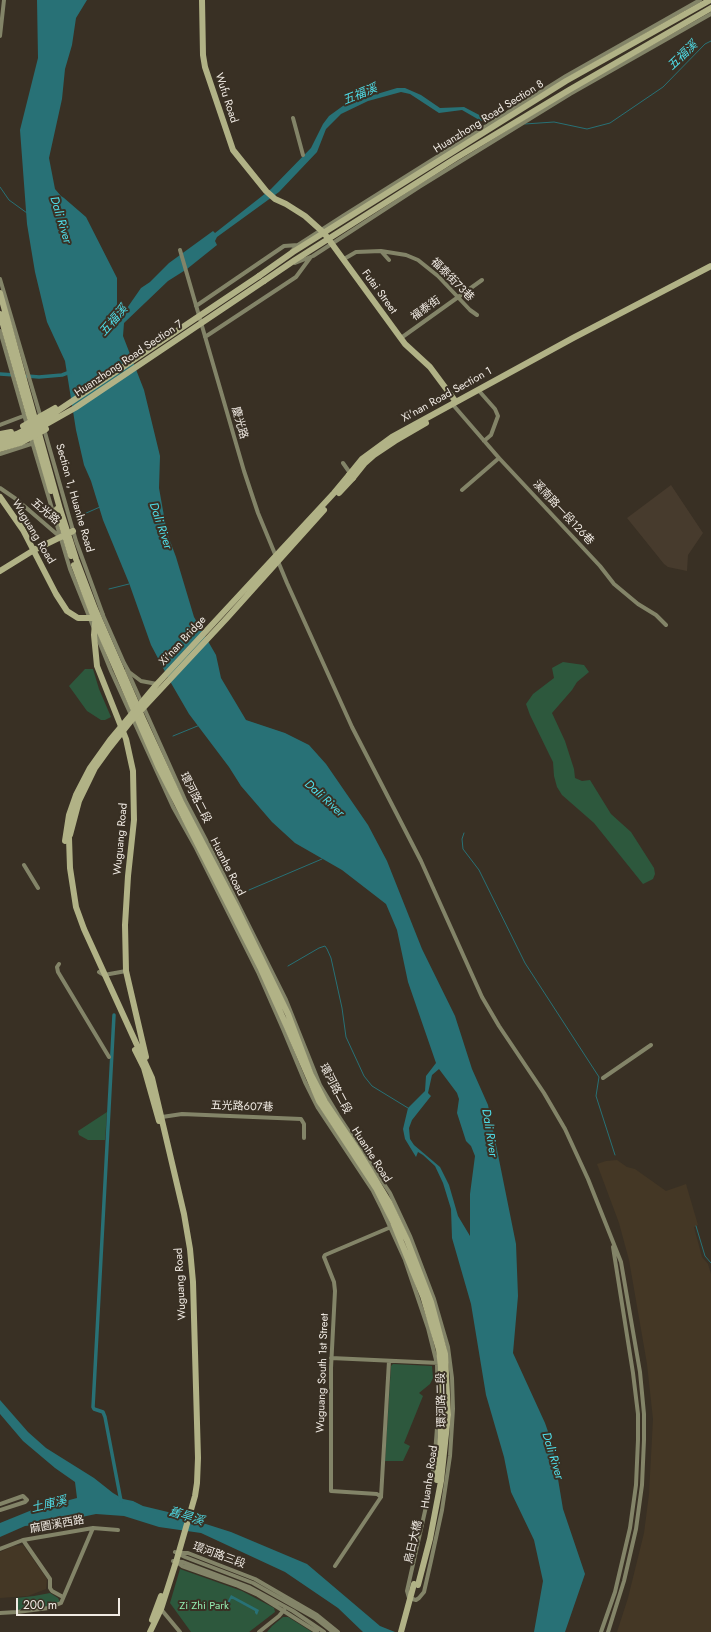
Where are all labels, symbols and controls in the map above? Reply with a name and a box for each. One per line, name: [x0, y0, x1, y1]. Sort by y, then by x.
water label: 五福溪: [665, 38, 701, 74]
street label: Wufu Road: [212, 71, 240, 125]
street label: Huanzhong Road Section 8: [431, 78, 547, 156]
water label: 五福溪: [341, 82, 379, 108]
water label: Dali River: [46, 195, 74, 245]
street label: 福泰街73巷: [428, 256, 476, 304]
street label: Futai Street: [359, 267, 399, 317]
street label: 福泰街: [409, 294, 443, 324]
water label: 五福溪: [97, 303, 131, 339]
street label: Huanzhong Road Section 7: [73, 318, 185, 400]
street label: Xi'nan Road Section 1: [400, 365, 494, 425]
street label: 慶光路: [228, 405, 250, 441]
street label: Section 1, Huanhe Road: [52, 442, 96, 554]
street label: 溪南路一段126巷: [530, 478, 596, 548]
street label: 五光路: [28, 496, 62, 528]
street label: Wuguang Road: [9, 498, 57, 566]
water label: Dali River: [145, 501, 175, 551]
street label: Xi'nan Bridge: [157, 614, 209, 668]
street label: 環河路二段: [177, 771, 213, 825]
water label: Dali River: [301, 777, 347, 821]
street label: Wuguang Road: [111, 802, 131, 876]
street label: Huanhe Road: [207, 836, 247, 898]
street label: 環河路二段: [316, 1062, 354, 1116]
street label: 五光路607巷: [210, 1099, 274, 1115]
water label: Dali River: [478, 1108, 500, 1158]
street label: Huanhe Road: [348, 1125, 394, 1185]
street label: Wuguang Road: [173, 1248, 189, 1320]
street label: Wuguang South 1st Street: [314, 1313, 332, 1433]
street label: 環河路二段: [435, 1372, 449, 1428]
water label: Dali River: [538, 1431, 566, 1481]
street label: Huanhe Road: [419, 1445, 441, 1509]
water label: 土庫溪: [30, 1494, 68, 1516]
water label: 舊旱溪: [167, 1505, 205, 1529]
street label: 麻園溪西路: [29, 1514, 85, 1536]
street label: 烏日大橋: [403, 1519, 425, 1565]
street label: 環河路三段: [191, 1540, 247, 1572]
scale bar: [18, 1590, 122, 1616]
text: 200 m: [23, 1596, 57, 1614]
park label: Zi Zhi Park: [179, 1599, 229, 1613]

